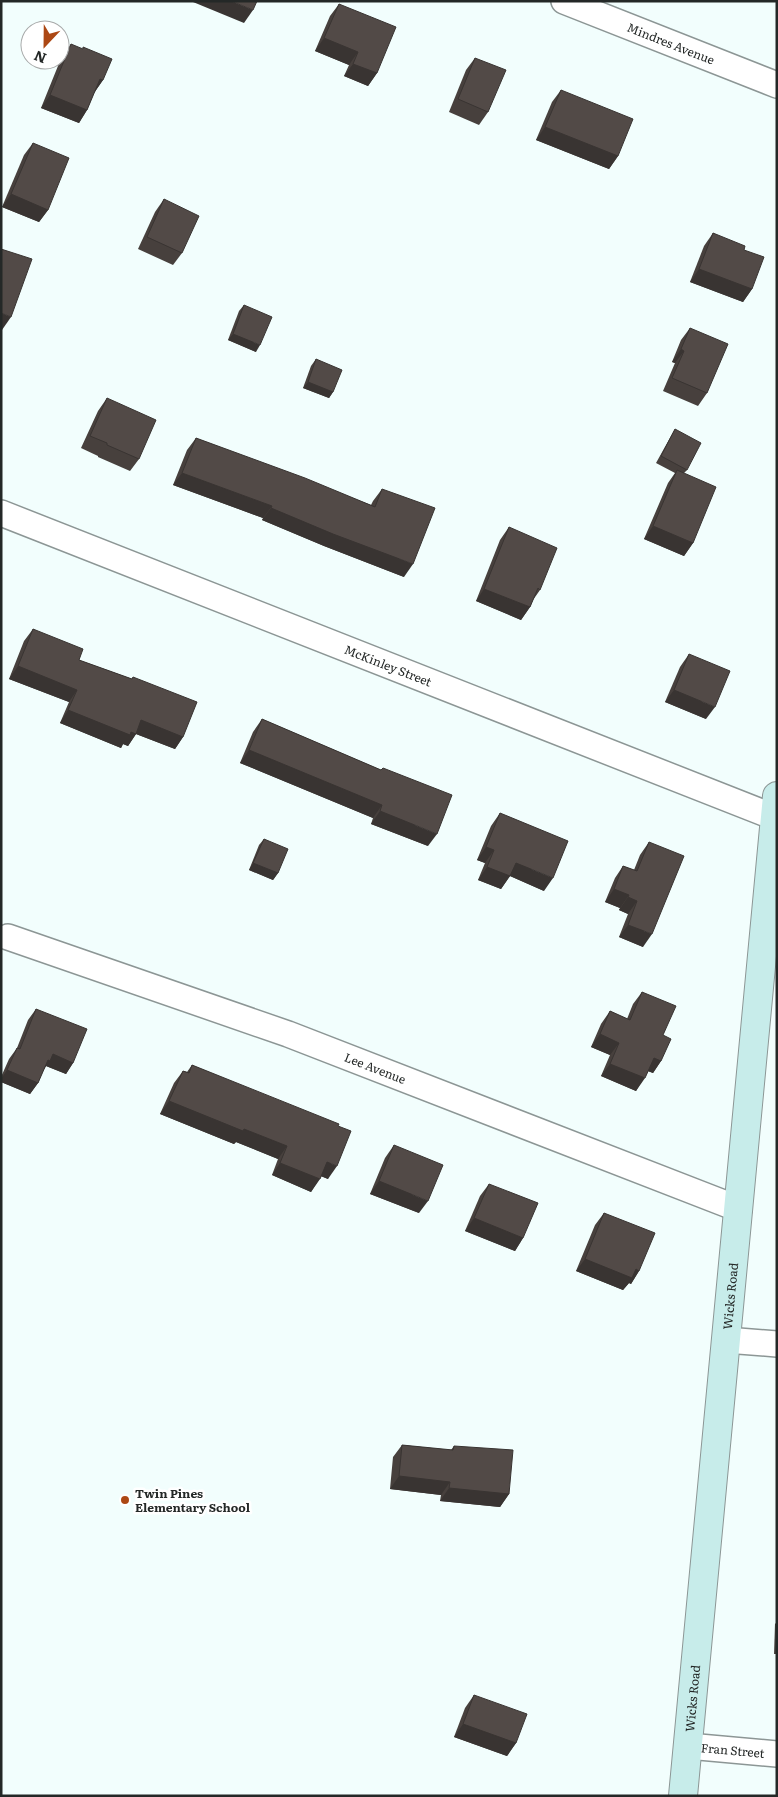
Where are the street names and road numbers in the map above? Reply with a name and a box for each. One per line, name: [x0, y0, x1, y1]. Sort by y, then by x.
street label: Mindres Avenue: [625, 18, 717, 69]
street label: McKinley Street: [342, 640, 435, 691]
street label: Lee Avenue: [342, 1048, 409, 1088]
street label: Wicks Road: [718, 1261, 742, 1330]
street label: Wicks Road: [680, 1664, 704, 1733]
street label: Fran Street: [700, 1738, 766, 1762]

